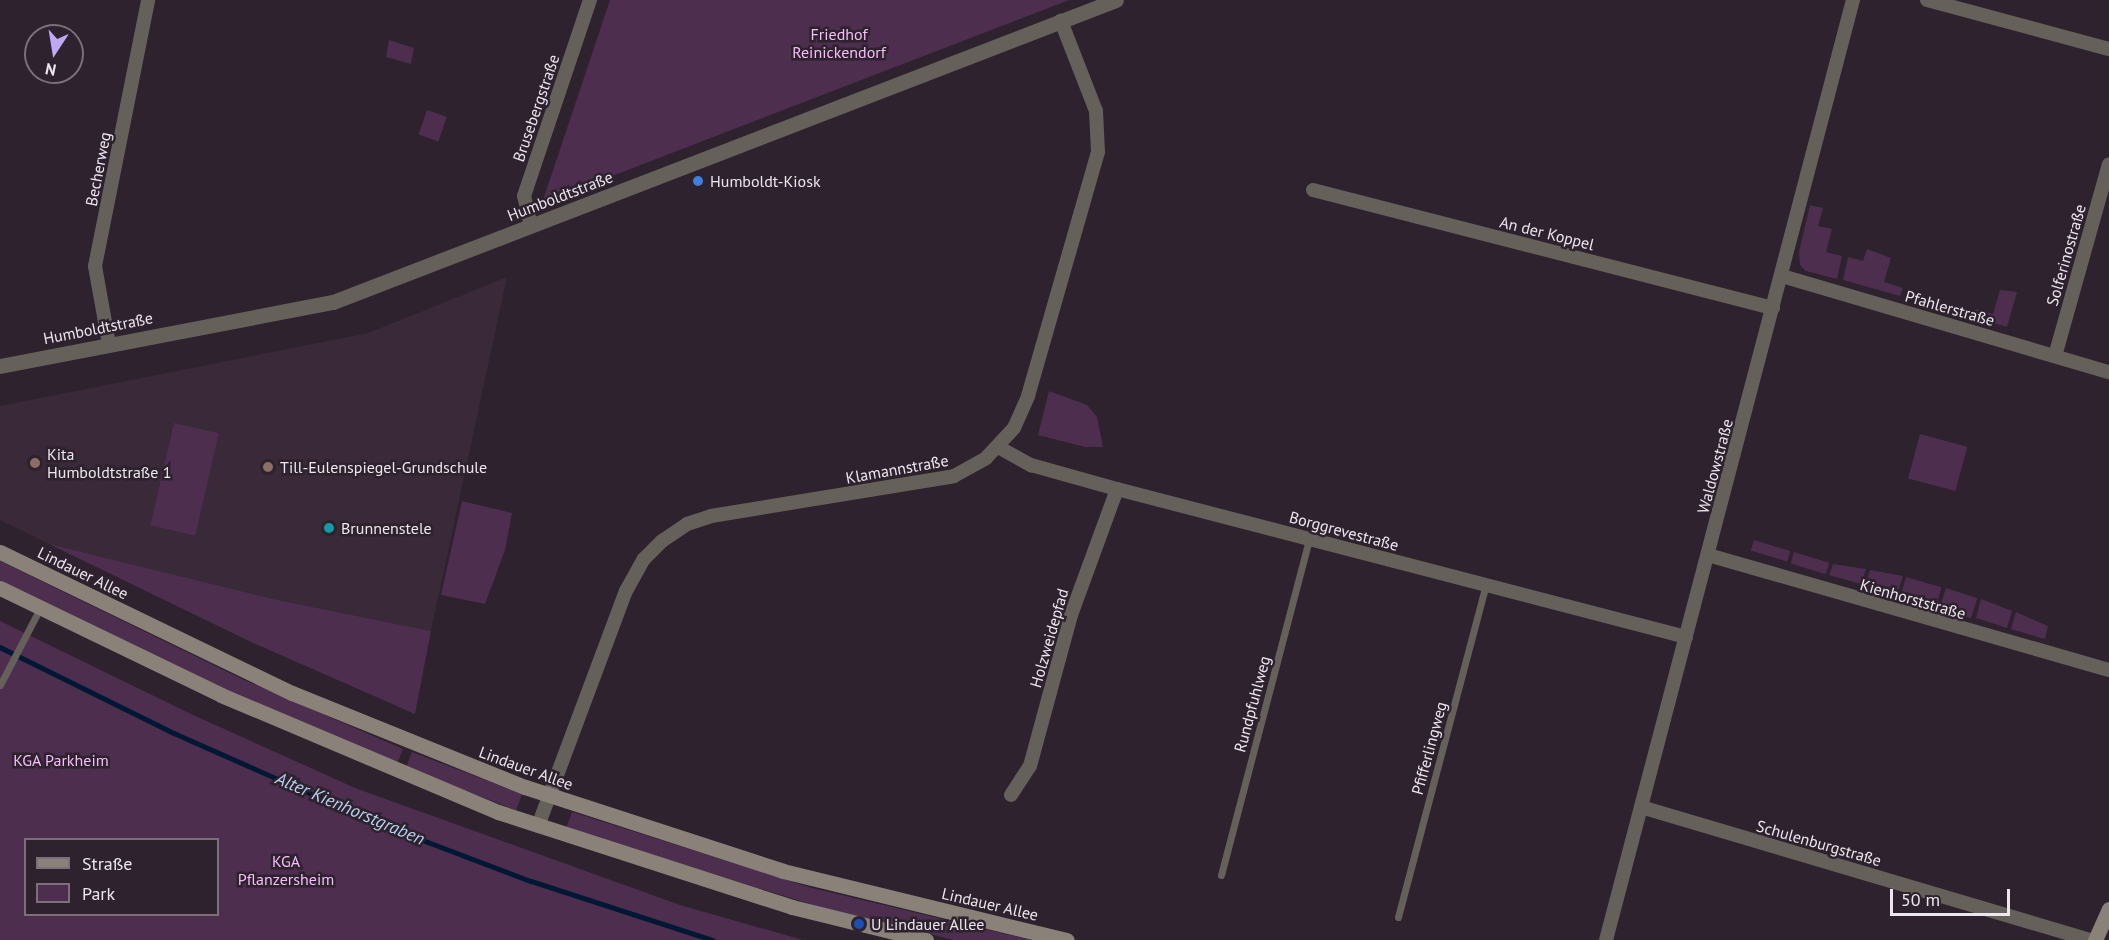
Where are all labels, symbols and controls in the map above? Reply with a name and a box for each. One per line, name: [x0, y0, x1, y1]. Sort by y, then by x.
north arrow: [24, 24, 84, 84]
park label: Friedhof Reinickendorf: [792, 24, 886, 62]
street label: Brusebergstraße: [509, 52, 563, 164]
text: N: [43, 59, 58, 81]
street label: Becherweg: [81, 130, 115, 208]
street label: Humboldtstraße: [505, 167, 615, 225]
place label: Humboldt-Kiosk: [710, 171, 821, 191]
marker: Humboldt-Kiosk: [691, 174, 705, 188]
street label: Solferinostraße: [2042, 202, 2090, 308]
street label: An der Koppel: [1498, 212, 1596, 254]
street label: Pfahlerstraße: [1903, 286, 1997, 330]
street label: Humboldtstraße: [41, 308, 155, 348]
street label: Waldowstraße: [1693, 417, 1737, 515]
place label: Kita Humboldtstraße 1: [47, 444, 171, 482]
street label: Klamannstraße: [844, 451, 950, 487]
marker: Kita Humboldtstraße 1: [28, 456, 42, 470]
place label: Till-Eulenspiegel-Grundschule: [280, 457, 487, 477]
marker: Till-Eulenspiegel-Grundschule: [261, 460, 275, 474]
street label: Borggrevestraße: [1287, 507, 1401, 555]
place label: Brunnenstele: [341, 518, 432, 538]
marker: Brunnenstele: [322, 521, 336, 535]
street label: Lindauer Allee: [34, 543, 132, 603]
street label: Kienhorststraße: [1858, 575, 1968, 623]
street label: Holzweidepfad: [1026, 586, 1072, 690]
street label: Rundpfuhlweg: [1230, 654, 1274, 754]
street label: Pfifferlingweg: [1407, 699, 1451, 797]
street label: Lindauer Allee: [476, 742, 576, 794]
park label: KGA Parkheim: [13, 750, 109, 770]
water label: Alter Kienhorstgraben: [272, 768, 428, 850]
street label: Schulenburgstraße: [1754, 816, 1884, 870]
legend: [24, 838, 219, 916]
park label: KGA Pflanzersheim: [238, 851, 334, 889]
text: Straße: [82, 852, 133, 875]
scale bar: [1893, 877, 2013, 915]
text: Park: [82, 882, 115, 905]
street label: Lindauer Allee: [940, 883, 1040, 925]
text: 50 m: [1901, 888, 1940, 911]
place label: U Lindauer Allee: [871, 914, 985, 934]
marker: U Lindauer Allee: [852, 917, 866, 931]

